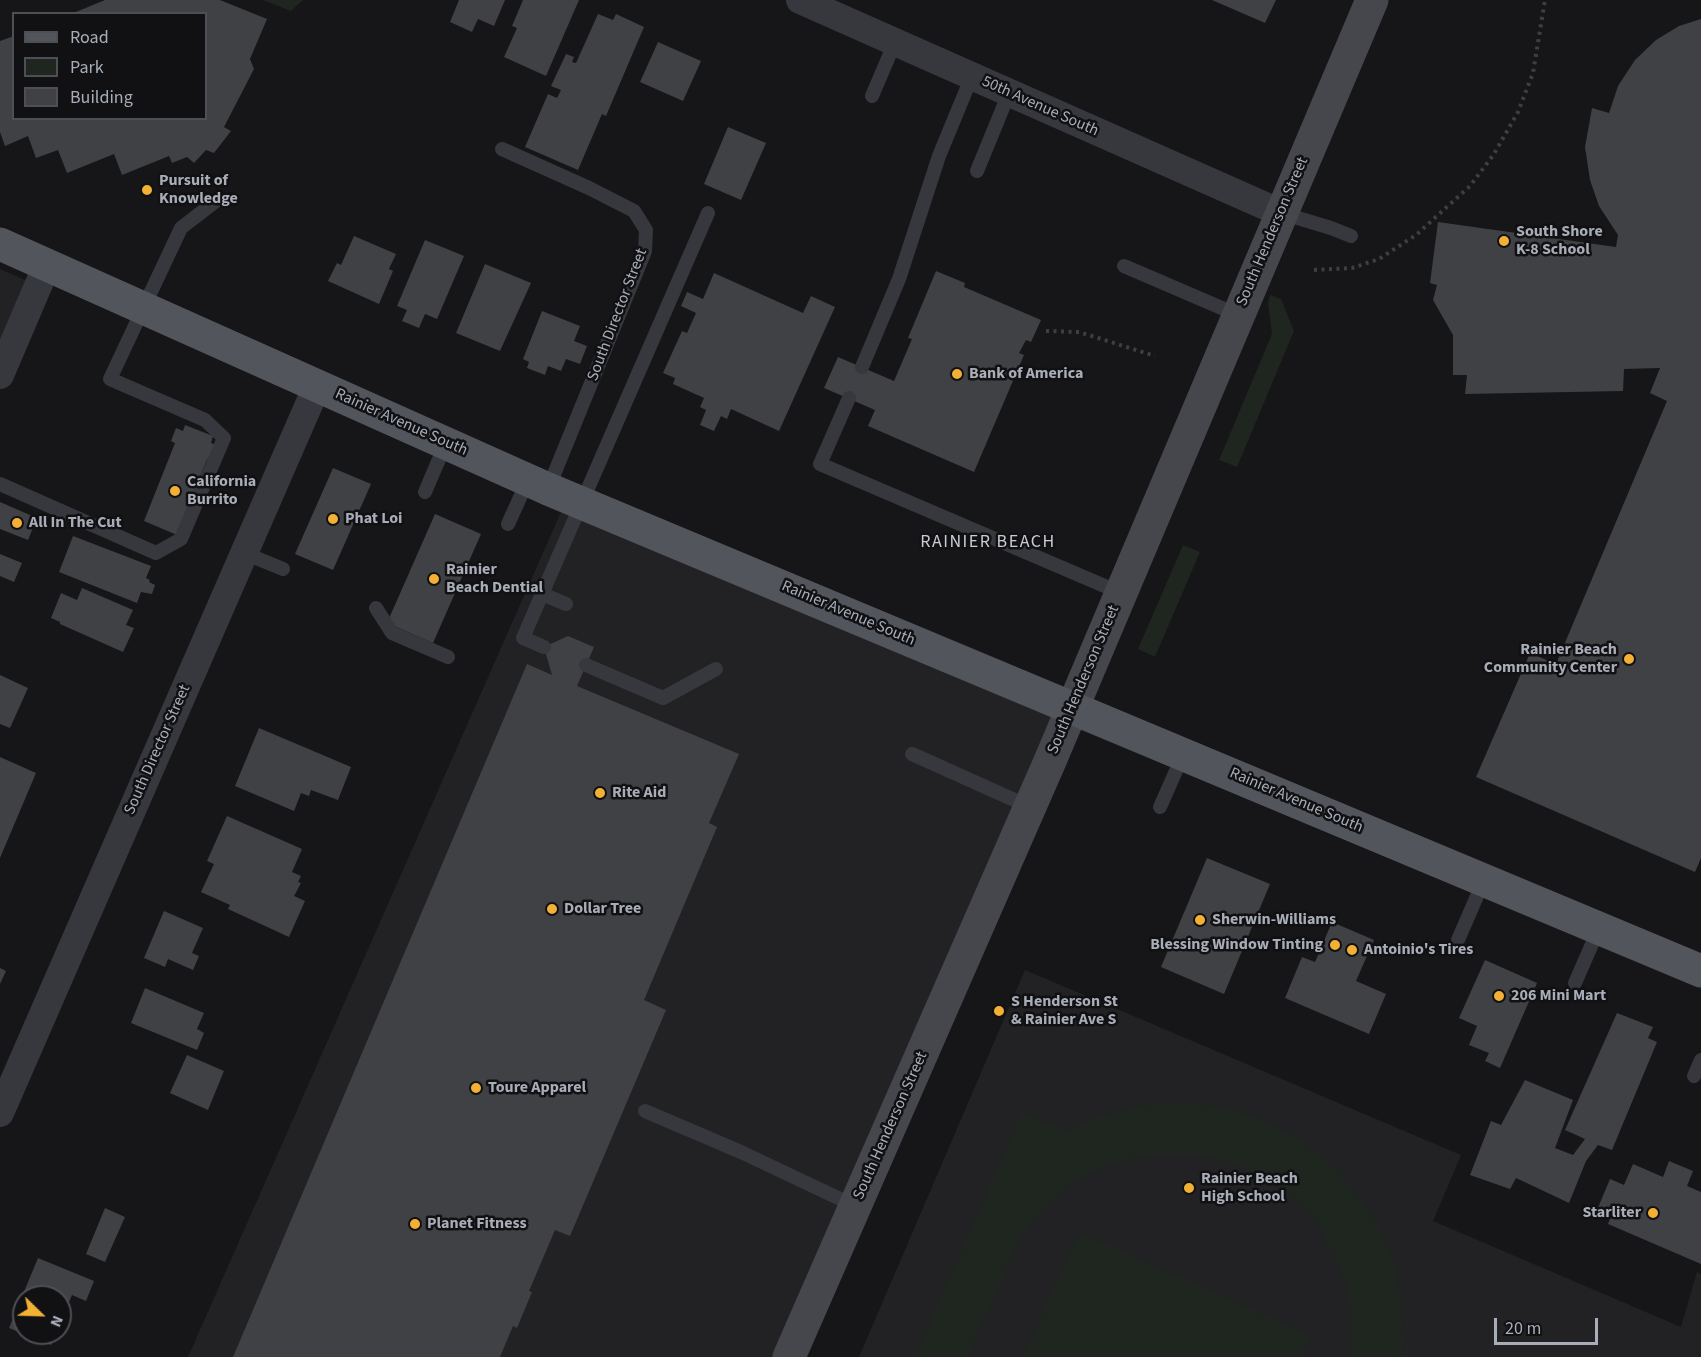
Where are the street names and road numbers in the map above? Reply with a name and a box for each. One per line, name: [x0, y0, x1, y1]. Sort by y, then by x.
street label: 50th Avenue South: [979, 73, 1101, 141]
street label: South Henderson Street: [1233, 155, 1313, 309]
street label: South Director Street: [584, 246, 652, 384]
street label: Rainier Avenue South: [332, 385, 470, 461]
street label: Rainier Avenue South: [778, 577, 918, 651]
street label: South Henderson Street: [1044, 603, 1124, 757]
street label: South Director Street: [121, 682, 195, 818]
street label: Rainier Avenue South: [1226, 764, 1366, 838]
street label: South Henderson Street: [850, 1049, 932, 1203]

